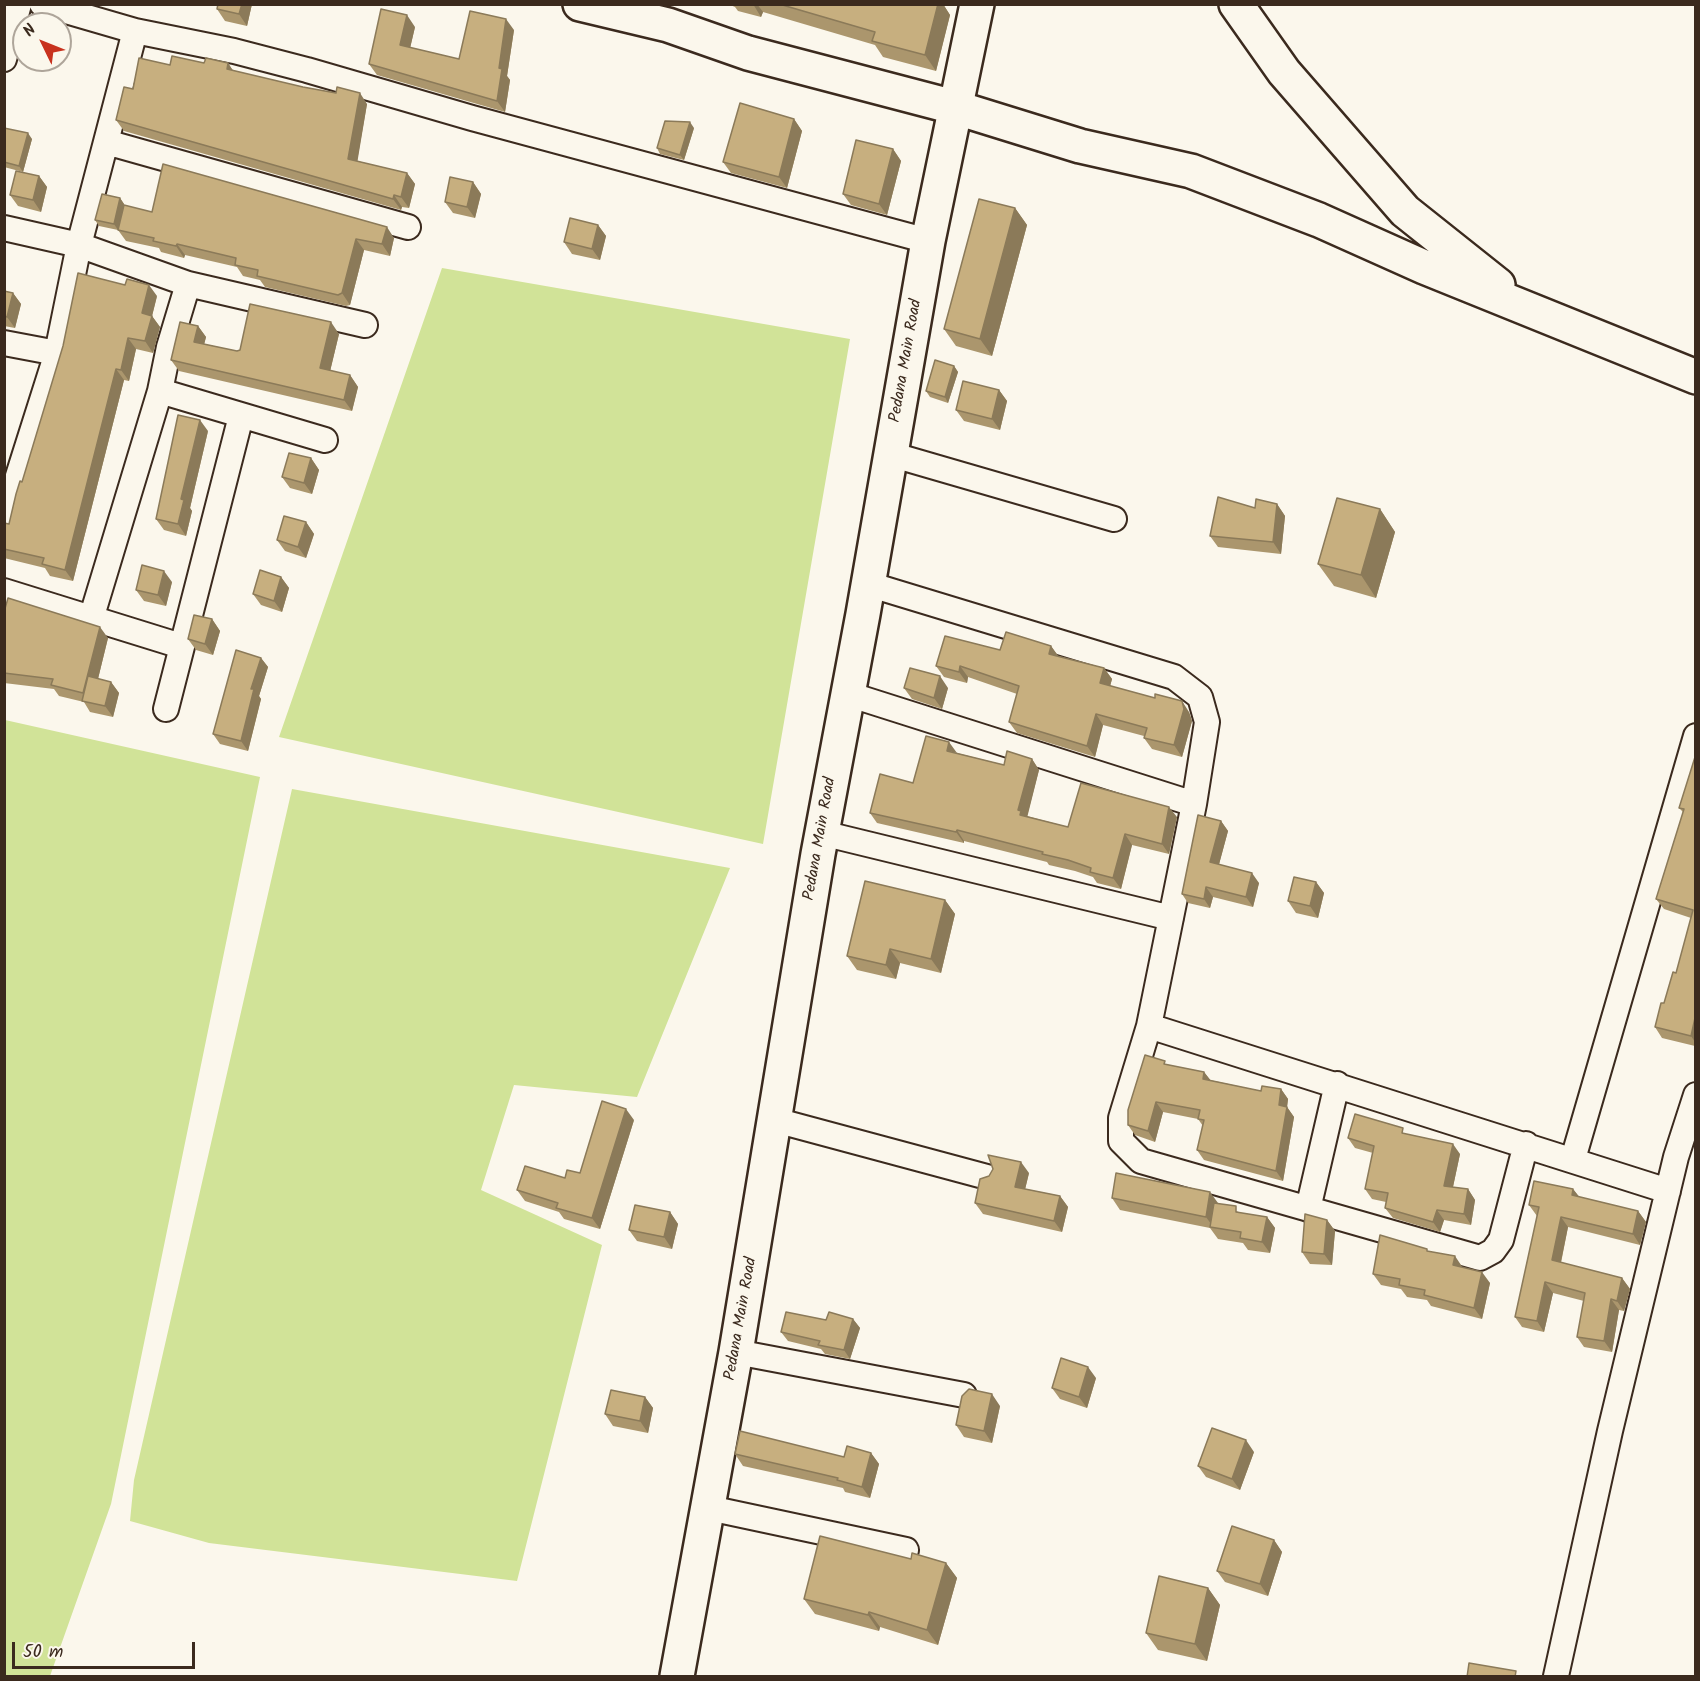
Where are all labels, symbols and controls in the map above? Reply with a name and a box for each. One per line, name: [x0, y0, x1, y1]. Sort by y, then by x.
north arrow: [12, 12, 72, 72]
text: N: [17, 19, 43, 43]
street label: Pedana Main Road: [887, 298, 927, 424]
street label: Pedana Main Road: [801, 776, 841, 902]
street label: Pedana Main Road: [722, 1256, 762, 1382]
scale bar: [15, 1630, 198, 1668]
text: 50 m: [23, 1638, 63, 1667]

